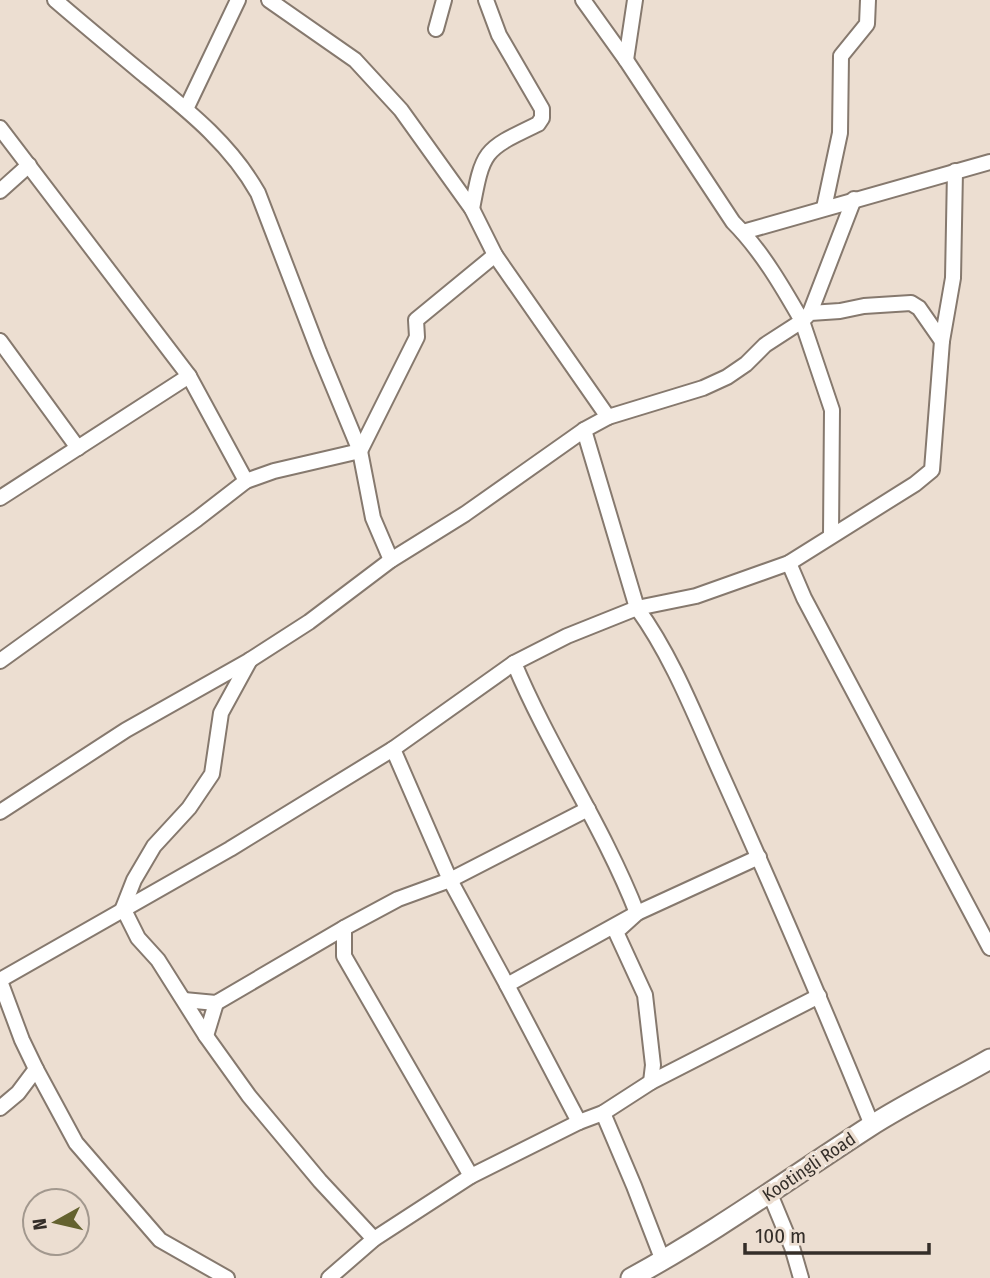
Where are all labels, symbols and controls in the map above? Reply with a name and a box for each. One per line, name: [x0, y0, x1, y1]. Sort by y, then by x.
street label: Kootingli Road: [758, 1128, 860, 1206]
north arrow: [21, 1187, 91, 1257]
scale bar: [745, 1212, 929, 1256]
text: N: [27, 1217, 52, 1232]
text: 100 m: [755, 1223, 806, 1249]

